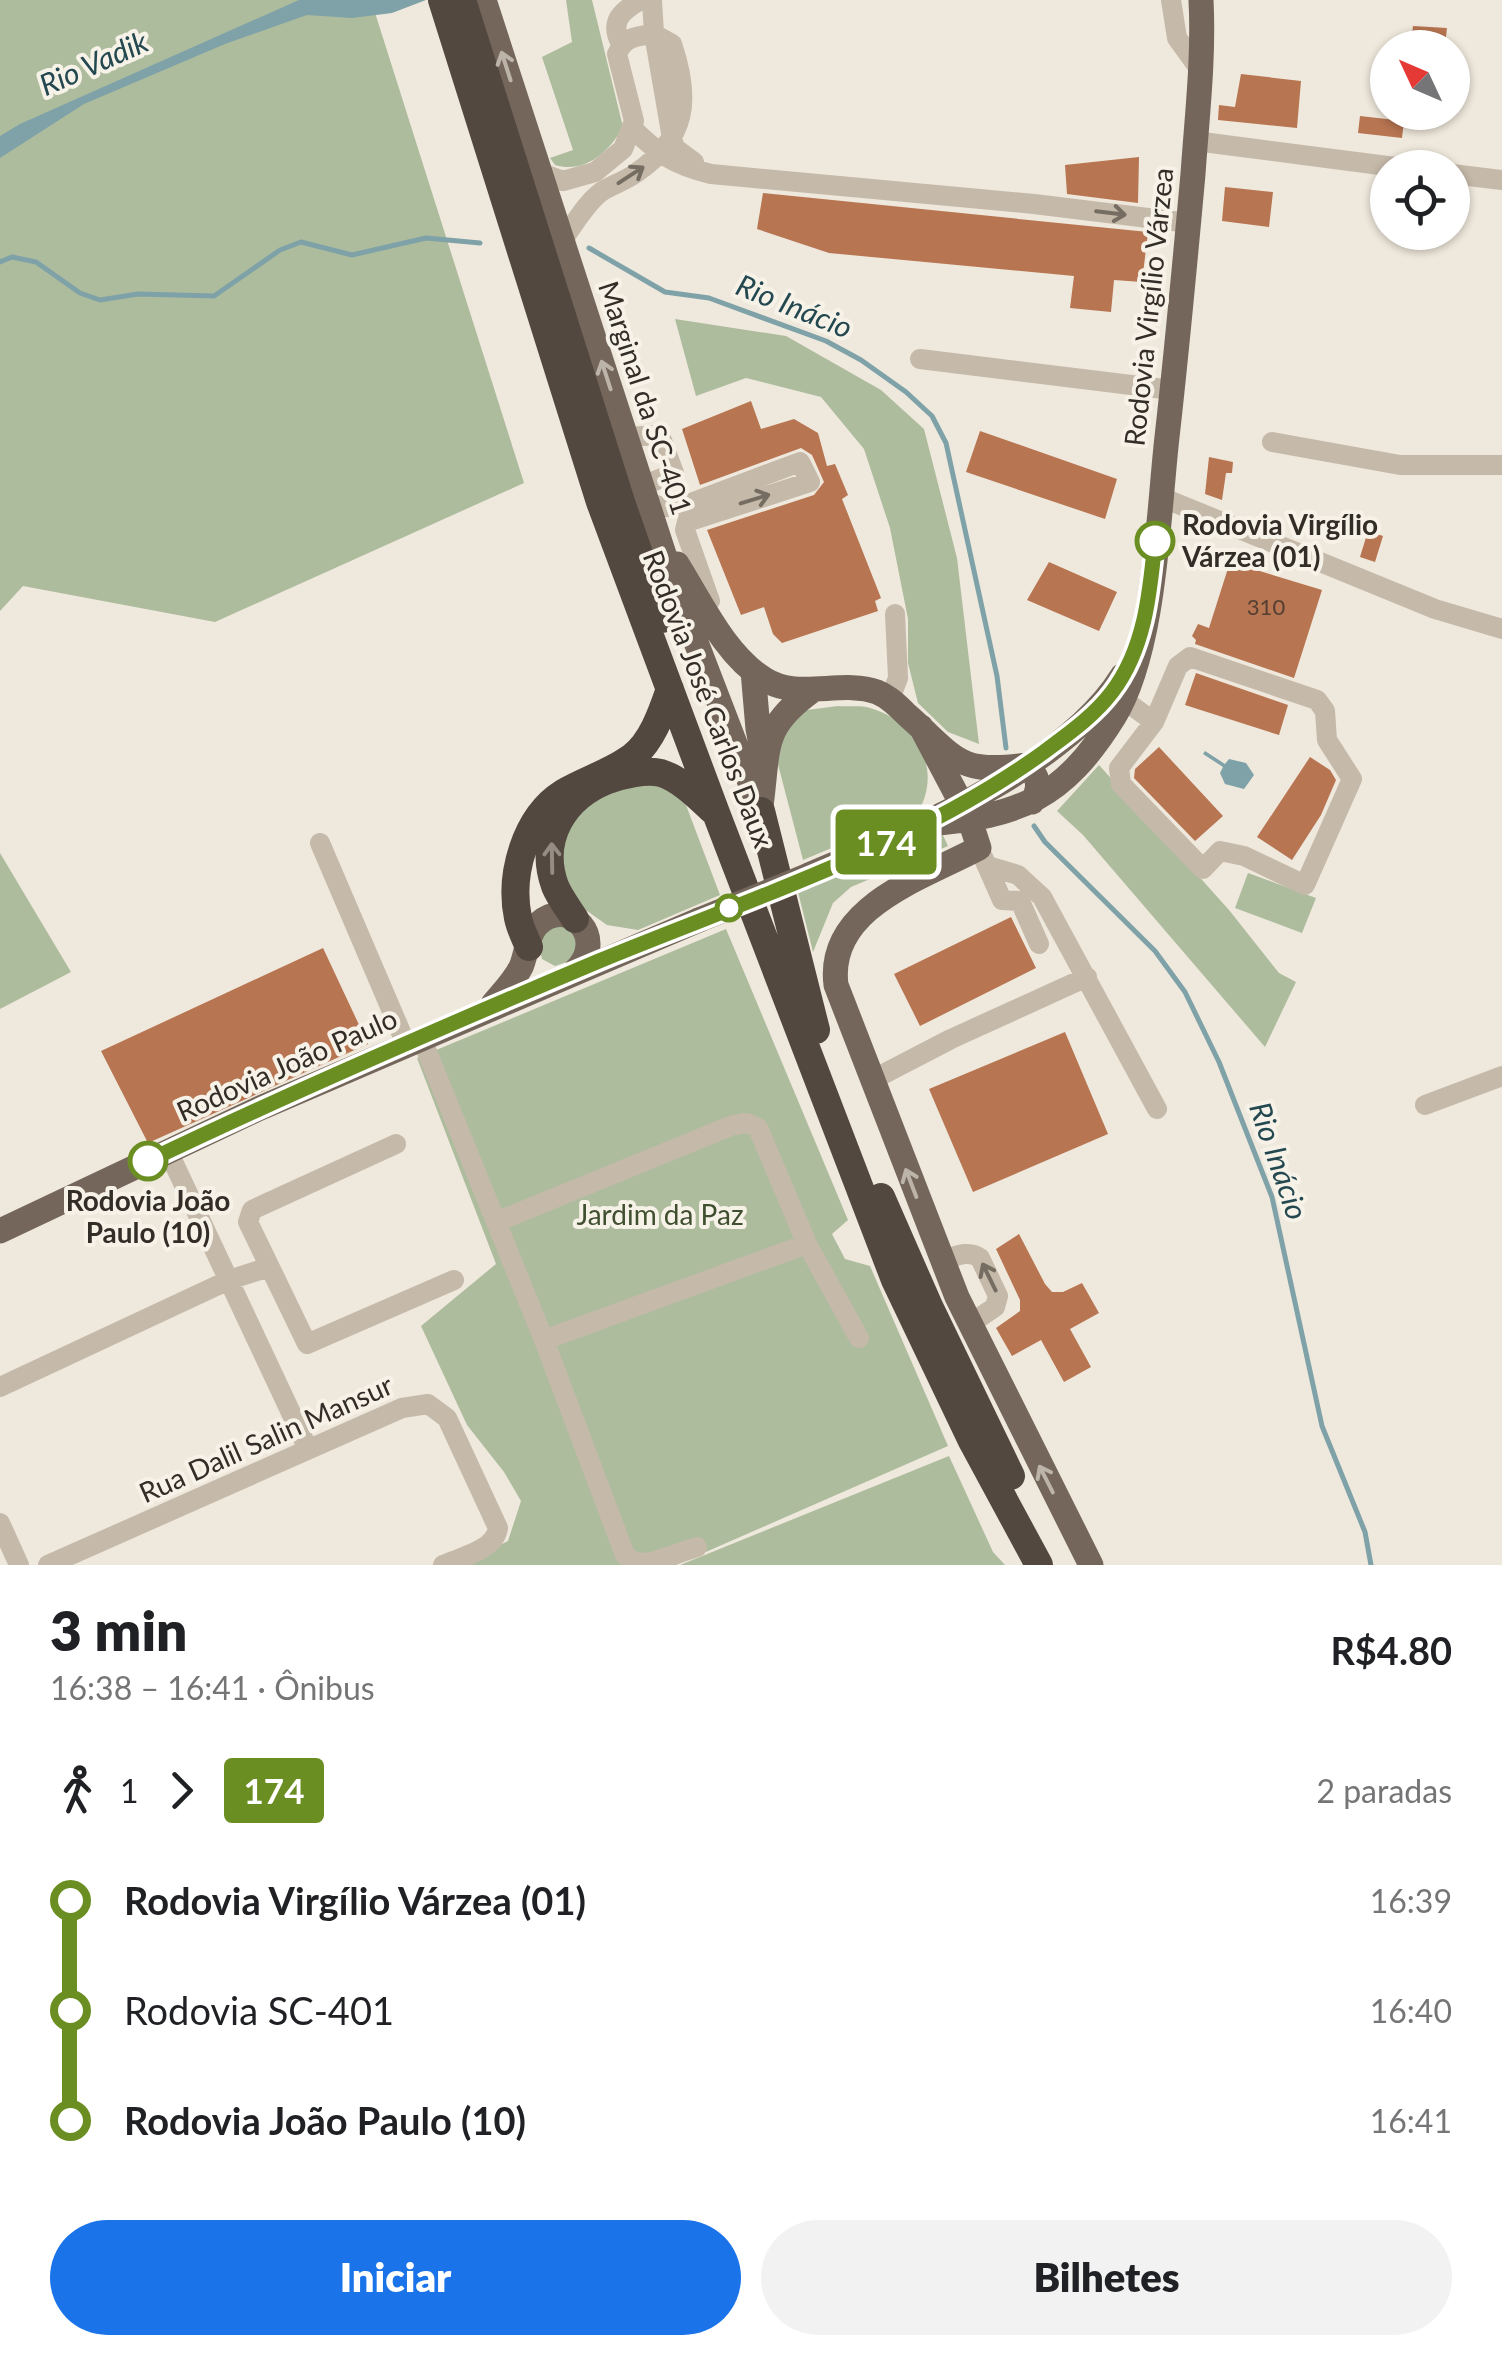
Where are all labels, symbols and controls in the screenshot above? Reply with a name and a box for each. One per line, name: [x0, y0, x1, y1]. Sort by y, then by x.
water label: Rio Vadik: [33, 22, 154, 102]
north arrow: [1370, 30, 1470, 130]
map controls: [1370, 30, 1470, 250]
one-way arrow: [495, 51, 513, 83]
button: locate: [1370, 150, 1470, 250]
one-way arrow: [616, 164, 645, 185]
street label: Rodovia Virgílio Várzea: [1116, 166, 1180, 448]
one-way arrow: [1095, 204, 1127, 223]
water label: Rio Inácio: [731, 266, 858, 345]
street label: Marginal da SC-401: [592, 277, 700, 519]
one-way arrow: [596, 360, 614, 392]
one-way arrow: [739, 489, 770, 507]
place label: Rodovia Virgílio Várzea (01): [1181, 507, 1378, 573]
marker: Rodovia Virgílio Várzea (01): [1136, 522, 1174, 560]
street label: Rodovia José Carlos Daux: [637, 545, 781, 852]
house number: 310: [1247, 593, 1285, 620]
line badge: 174: [828, 810, 944, 874]
text: 174: [856, 821, 916, 863]
one-way arrow: [543, 843, 562, 875]
unlabelled marker: [716, 895, 742, 921]
street label: Rodovia João Paulo: [171, 1000, 402, 1128]
water label: Rio Inácio: [1243, 1097, 1317, 1224]
marker: Rodovia João Paulo (10): [129, 1142, 167, 1180]
one-way arrow: [901, 1168, 919, 1199]
place label: Rodovia João Paulo (10): [66, 1183, 230, 1249]
park label: Jardim da Paz: [576, 1197, 744, 1231]
one-way arrow: [979, 1263, 998, 1293]
street label: Rua Dalil Salin Mansur: [134, 1367, 398, 1509]
one-way arrow: [1035, 1464, 1054, 1494]
text: 3 min: [50, 1597, 187, 1663]
text: R$4.80: [1330, 1627, 1452, 1673]
text: 16:38 – 16:41 · Ônibus: [50, 1668, 375, 1707]
icon: walk: [50, 1763, 105, 1818]
icon: forward: [154, 1763, 209, 1818]
text: 174: [244, 1769, 304, 1811]
text: 1: [120, 1771, 139, 1810]
text: 2 paradas: [1316, 1771, 1452, 1810]
text: Rodovia Virgílio Várzea (01): [124, 1877, 586, 1923]
text: 16:39: [1370, 1881, 1452, 1920]
text: Rodovia SC-401: [124, 1987, 394, 2033]
text: 16:40: [1370, 1991, 1452, 2030]
text: Rodovia João Paulo (10): [124, 2097, 526, 2143]
text: 16:41: [1370, 2101, 1452, 2140]
button: Iniciar: [50, 2220, 741, 2335]
button: Bilhetes: [761, 2220, 1452, 2335]

